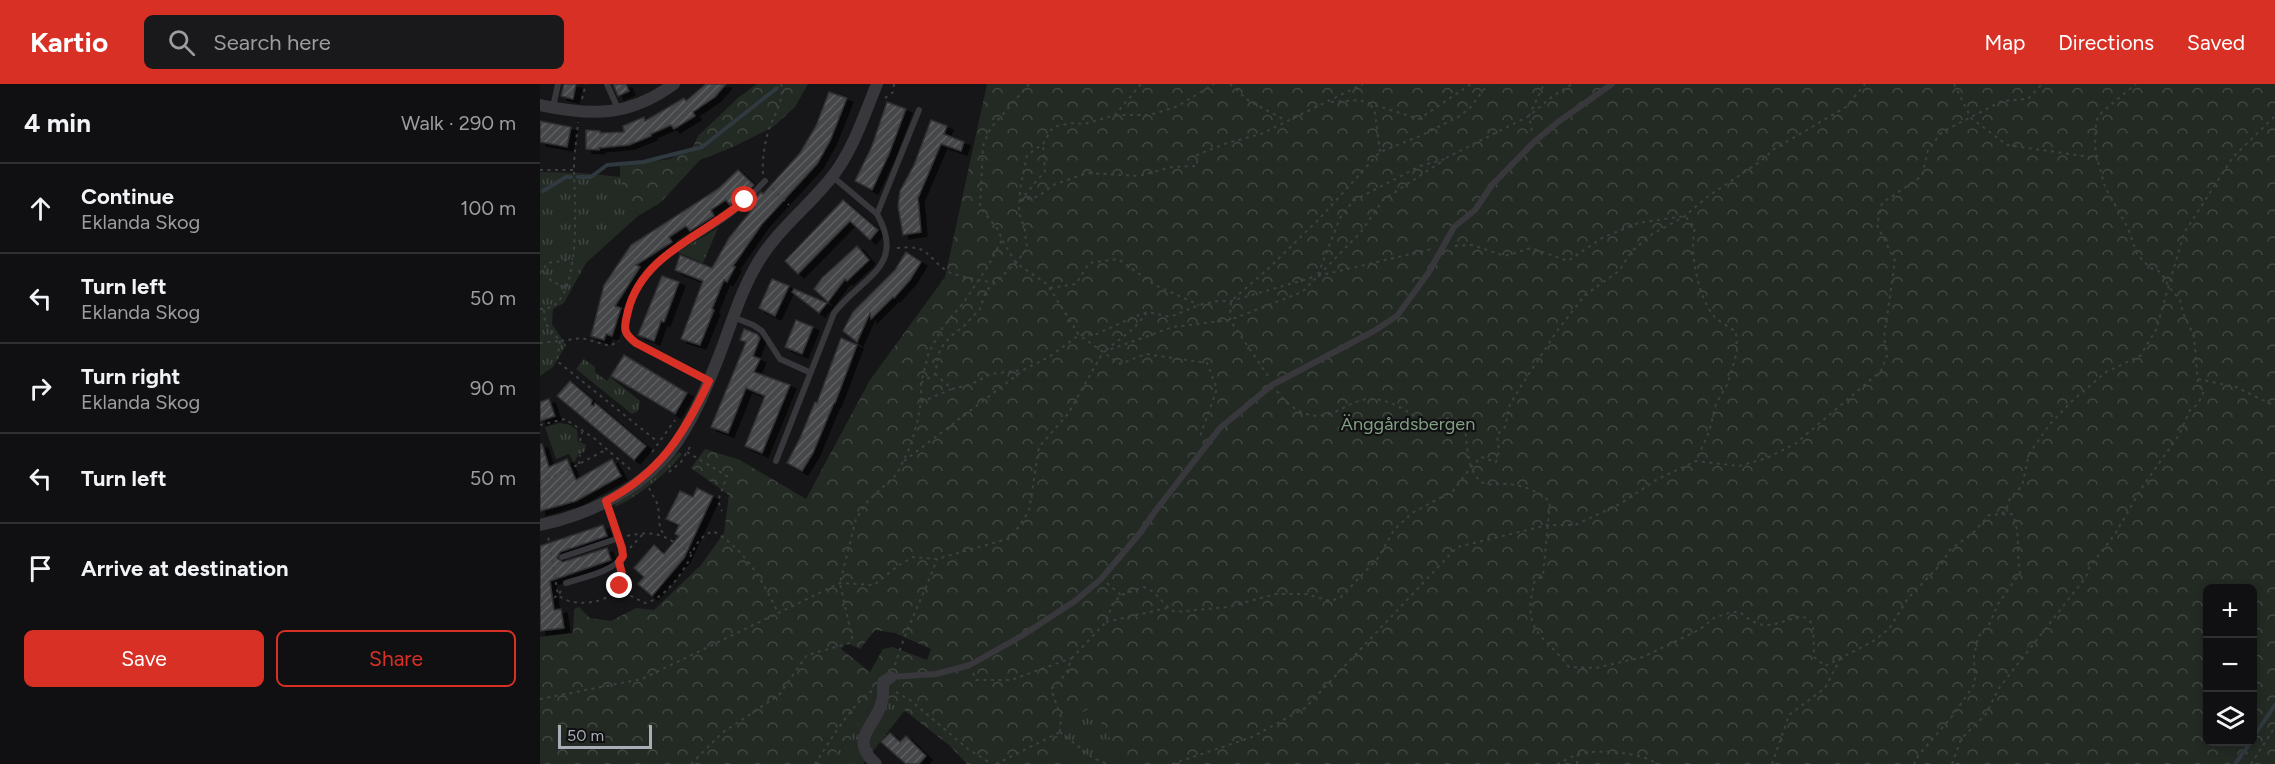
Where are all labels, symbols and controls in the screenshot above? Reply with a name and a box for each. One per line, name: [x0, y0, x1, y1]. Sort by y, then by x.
search box: [144, 15, 564, 69]
text: Kartio: [30, 25, 108, 59]
icon: search: [165, 26, 198, 59]
text: Search here: [213, 29, 331, 56]
text: Map: [1984, 30, 2025, 55]
text: Directions: [2058, 30, 2154, 55]
text: Saved: [2187, 30, 2245, 55]
text: 4 min: [24, 107, 91, 139]
text: Walk · 290 m: [401, 111, 516, 135]
text: Continue: [81, 183, 174, 210]
route start: [731, 186, 757, 212]
icon: ahead: [24, 192, 57, 225]
text: 100 m: [460, 196, 516, 220]
text: Eklanda Skog: [81, 210, 200, 234]
text: Turn left: [81, 273, 167, 300]
icon: left: [24, 282, 57, 315]
text: 50 m: [470, 286, 516, 310]
text: Eklanda Skog: [81, 300, 200, 324]
text: Turn right: [81, 363, 180, 390]
icon: right: [24, 372, 57, 405]
text: 90 m: [470, 376, 516, 400]
text: Eklanda Skog: [81, 390, 200, 414]
park label: Änggårdsbergen: [1341, 413, 1475, 435]
icon: left: [24, 462, 57, 495]
text: Turn left: [81, 465, 167, 492]
text: 50 m: [470, 466, 516, 490]
icon: arrive: [24, 552, 57, 585]
text: Arrive at destination: [81, 555, 289, 582]
route end: [606, 572, 632, 598]
map controls: [2203, 584, 2257, 746]
button: +: [2203, 584, 2257, 638]
button: Save: [24, 630, 264, 687]
button: Share: [276, 630, 516, 687]
button: −: [2203, 638, 2257, 692]
button: layers: [2203, 692, 2257, 746]
scale bar: [558, 722, 652, 750]
text: 50 m: [567, 726, 604, 745]

